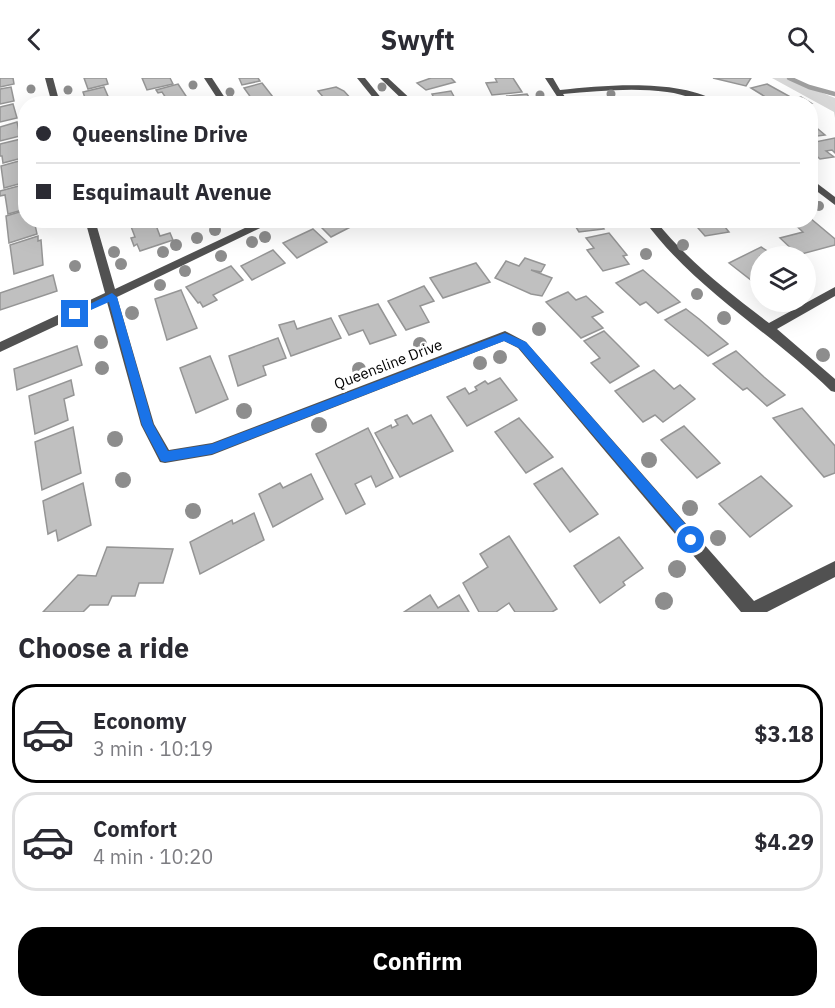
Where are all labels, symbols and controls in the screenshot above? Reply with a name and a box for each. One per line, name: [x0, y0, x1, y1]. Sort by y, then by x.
text: Swyft: [380, 22, 455, 57]
icon: back: [18, 23, 51, 56]
icon: search: [784, 23, 817, 56]
text: Queensline Drive: [72, 119, 248, 148]
text: Esquimault Avenue: [72, 177, 272, 206]
map controls: [750, 246, 816, 312]
button: layers: [750, 246, 816, 312]
route end: [61, 300, 88, 327]
street label: Queensline Drive: [331, 335, 445, 393]
route start: [677, 526, 704, 553]
text: Choose a ride: [18, 630, 189, 665]
text: Economy: [93, 706, 187, 735]
icon: car: [21, 707, 75, 761]
text: $3.18: [754, 719, 814, 748]
text: 3 min · 10:19: [93, 735, 213, 762]
text: Comfort: [93, 814, 177, 843]
icon: car: [21, 815, 75, 869]
text: $4.29: [754, 827, 814, 856]
text: 4 min · 10:20: [93, 843, 213, 870]
button: Confirm: [18, 927, 817, 996]

